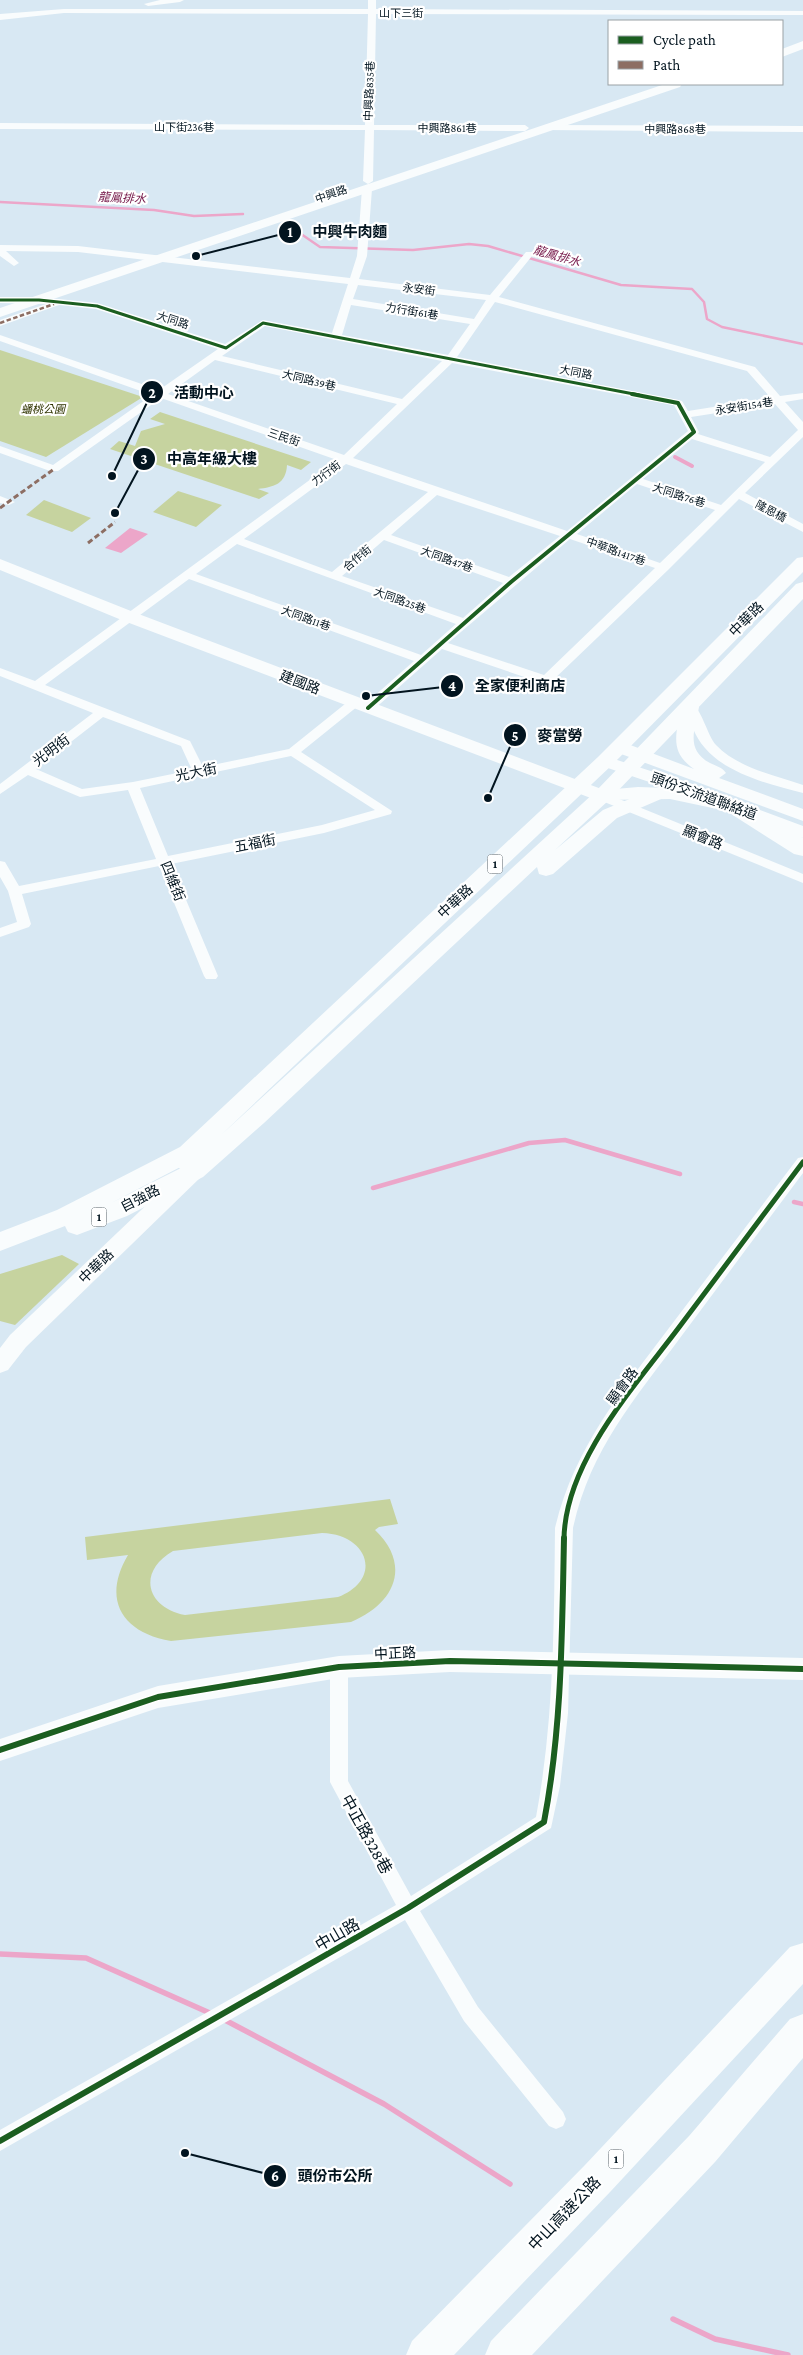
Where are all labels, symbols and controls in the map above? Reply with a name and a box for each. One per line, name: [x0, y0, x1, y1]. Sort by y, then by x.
street label: 山下三街: [379, 7, 423, 19]
legend: [608, 20, 783, 85]
text: Cycle path: [653, 32, 716, 49]
text: Path: [653, 57, 680, 73]
street label: 中興路835巷: [362, 61, 376, 121]
street label: 山下街236巷: [154, 121, 214, 133]
street label: 中興路861巷: [417, 122, 477, 134]
street label: 中興路868巷: [644, 123, 706, 135]
street label: 中興路: [313, 183, 349, 205]
water label: 龍鳳排水: [98, 190, 147, 206]
callout: 中興牛肉麵: [277, 217, 397, 247]
text: 1: [287, 224, 293, 240]
text: 中興牛肉麵: [312, 224, 388, 240]
water label: 龍鳳排水: [532, 243, 583, 270]
street label: 永安街: [402, 281, 436, 297]
street label: 力行街61巷: [385, 301, 439, 321]
street label: 大同路: [155, 309, 191, 331]
street label: 大同路: [559, 363, 593, 381]
street label: 大同路39巷: [281, 368, 337, 392]
callout: 活動中心: [139, 377, 244, 407]
text: 2: [148, 385, 156, 401]
text: 活動中心: [174, 385, 234, 401]
street label: 永安街154巷: [714, 396, 774, 416]
park label: 蟠桃公園: [21, 403, 67, 415]
street label: 三民街: [266, 426, 302, 448]
callout: 中高年級大樓: [132, 444, 267, 474]
text: 3: [140, 451, 148, 467]
text: 中高年級大樓: [167, 451, 257, 467]
street label: 力行街: [309, 458, 343, 488]
street label: 大同路76巷: [651, 481, 707, 509]
street label: 隆恩橋: [754, 498, 788, 524]
street label: 中華路1417巷: [585, 535, 647, 567]
street label: 合作街: [341, 543, 373, 573]
street label: 大同路47巷: [419, 544, 475, 574]
street label: 大同路25巷: [372, 585, 428, 615]
street label: 中華路: [725, 598, 767, 640]
street label: 大同路11巷: [280, 604, 332, 632]
street label: 建國路: [278, 667, 322, 697]
callout: 全家便利商店: [440, 671, 575, 701]
text: 全家便利商店: [475, 677, 565, 694]
text: 4: [448, 678, 456, 694]
callout: 麥當勞: [502, 720, 592, 750]
text: 5: [511, 728, 519, 744]
text: 麥當勞: [537, 728, 583, 744]
street label: 光明街: [29, 731, 73, 769]
street label: 光大街: [174, 760, 218, 784]
street label: 頭份交流道聯絡道: [649, 769, 759, 823]
street label: 顯會路: [681, 822, 725, 852]
street label: 五福街: [233, 831, 277, 855]
road number: 1: [488, 854, 502, 874]
street label: 四維街: [158, 859, 188, 903]
street label: 中華路: [434, 881, 476, 921]
street label: 自強路: [118, 1181, 162, 1215]
road number: 1: [92, 1208, 106, 1226]
street label: 中華路: [75, 1246, 117, 1286]
street label: 顯會路: [603, 1364, 641, 1408]
street label: 中正路: [374, 1644, 416, 1662]
street label: 中正路328巷: [338, 1792, 395, 1877]
street label: 中山路: [312, 1915, 362, 1954]
road number: 1: [608, 2150, 624, 2168]
callout: 頭份市公所: [262, 2161, 382, 2191]
text: 6: [271, 2168, 279, 2184]
text: 頭份市公所: [297, 2168, 373, 2184]
street label: 中山高速公路: [525, 2173, 604, 2254]

